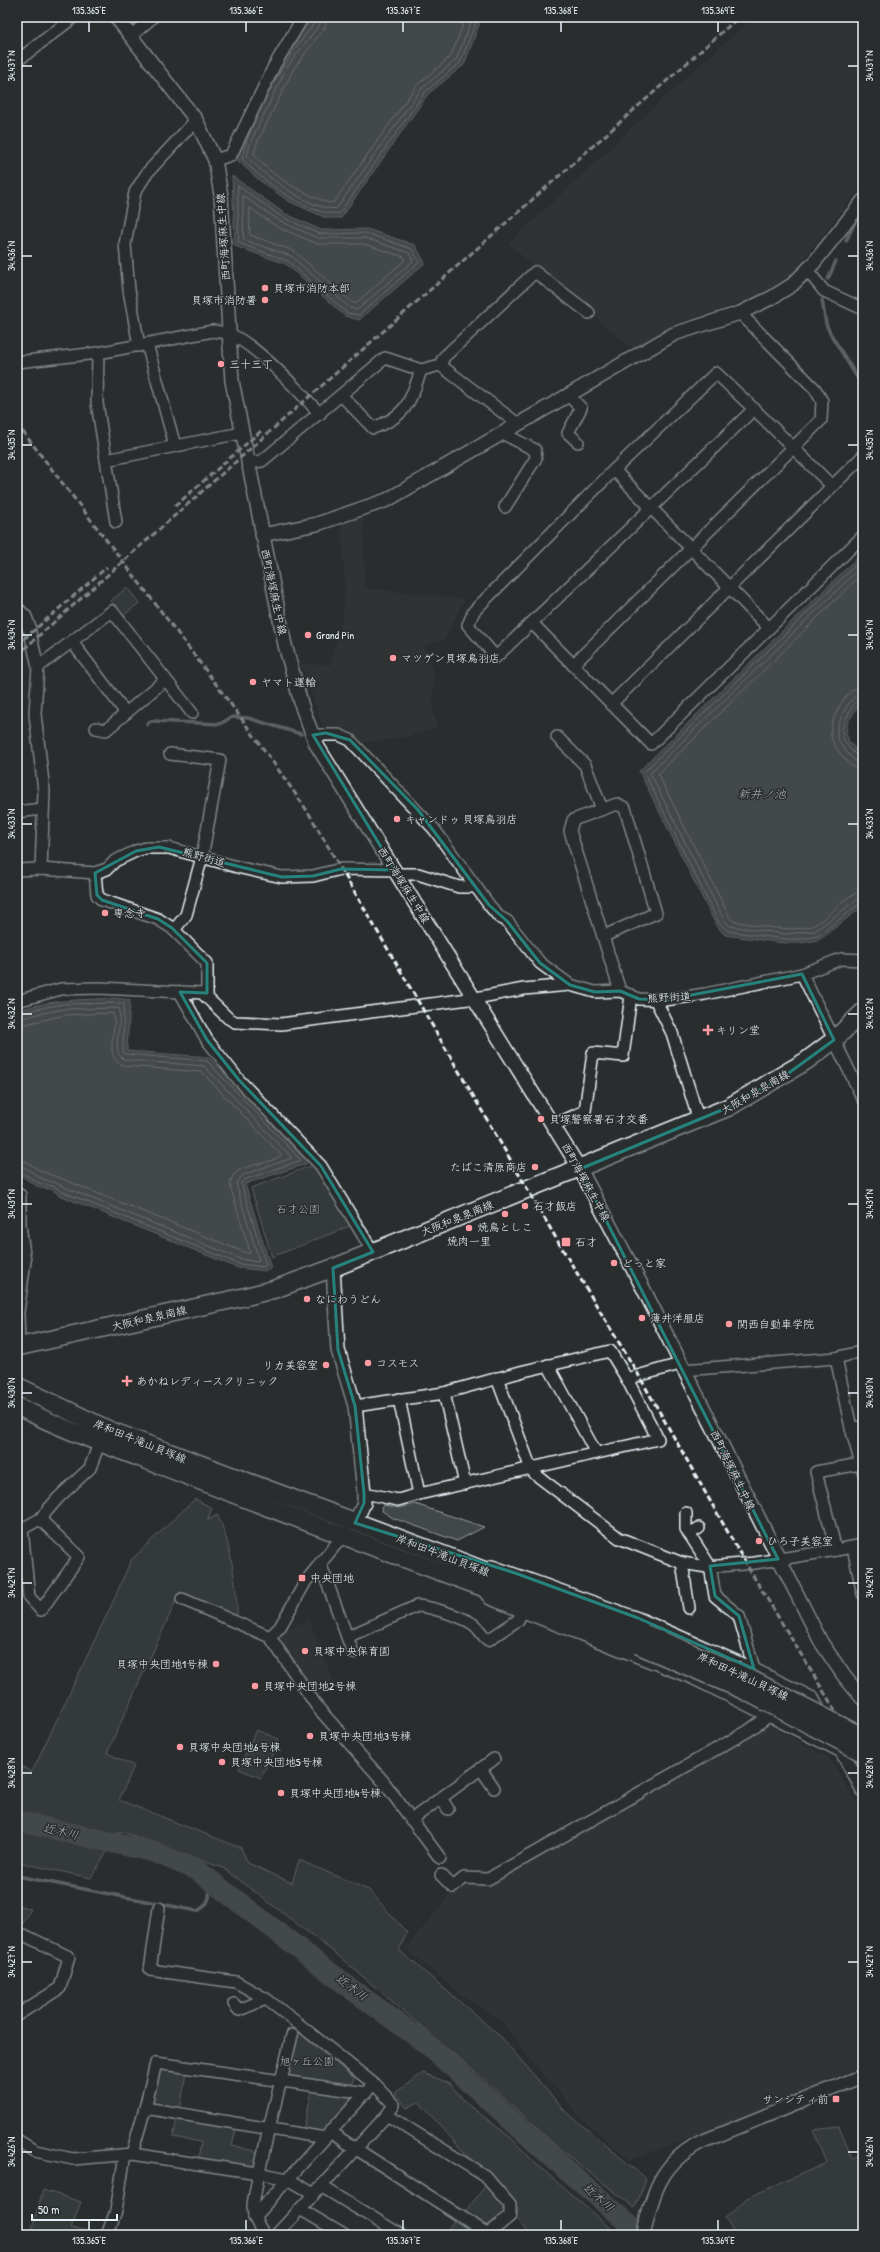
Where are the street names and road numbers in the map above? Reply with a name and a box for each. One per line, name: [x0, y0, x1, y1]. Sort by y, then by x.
street label: 西町海塚麻生中線: [213, 193, 233, 281]
street label: 西町海塚麻生中線: [258, 548, 290, 636]
street label: 熊野街道: [181, 844, 227, 870]
street label: 西町海塚麻生中線: [375, 844, 433, 926]
street label: 熊野街道: [647, 989, 691, 1005]
street label: 大阪和泉泉南線: [718, 1067, 792, 1117]
street label: 西町海塚麻生中線: [559, 1140, 613, 1224]
street label: 大阪和泉泉南線: [419, 1197, 495, 1239]
street label: 大阪和泉泉南線: [110, 1303, 188, 1333]
street label: 岸和田牛滝山貝塚線: [91, 1416, 189, 1466]
street label: 西町海塚麻生中線: [707, 1427, 759, 1513]
street label: 岸和田牛滝山貝塚線: [394, 1531, 492, 1579]
street label: 岸和田牛滝山貝塚線: [695, 1649, 791, 1703]

